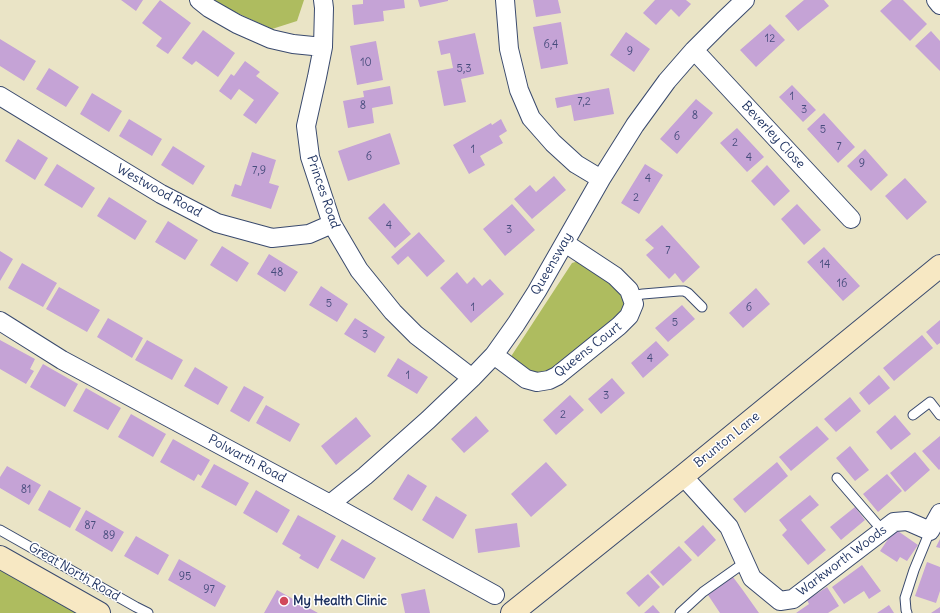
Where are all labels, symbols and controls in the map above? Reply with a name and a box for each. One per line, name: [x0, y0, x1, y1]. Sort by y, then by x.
house number: 12: [765, 32, 775, 46]
house number: 6,4: [544, 38, 558, 52]
house number: 9: [627, 45, 633, 59]
house number: 10: [360, 56, 372, 70]
house number: 5,3: [457, 62, 471, 76]
house number: 1: [790, 90, 794, 104]
house number: 7,2: [577, 95, 591, 109]
street label: Beverley Close: [738, 98, 808, 172]
house number: 8: [360, 99, 366, 113]
house number: 3: [801, 103, 807, 117]
house number: 8: [692, 109, 698, 123]
house number: 5: [820, 123, 826, 137]
house number: 6: [674, 130, 680, 144]
house number: 2: [732, 136, 738, 150]
house number: 7: [836, 140, 842, 154]
house number: 1: [471, 143, 475, 157]
house number: 6: [366, 150, 372, 164]
house number: 4: [746, 151, 752, 165]
street label: Princes Road: [303, 153, 343, 231]
house number: 9: [859, 157, 865, 171]
street label: Westwood Road: [114, 161, 204, 221]
house number: 7,9: [252, 164, 266, 178]
house number: 4: [645, 172, 651, 186]
house number: 2: [633, 191, 639, 205]
house number: 4: [386, 219, 392, 233]
house number: 3: [506, 223, 512, 237]
street label: Queensway: [528, 230, 576, 298]
house number: 7: [665, 244, 671, 258]
house number: 14: [820, 258, 830, 272]
house number: 48: [271, 266, 283, 280]
house number: 16: [837, 277, 847, 291]
house number: 5: [326, 297, 332, 311]
house number: 1: [471, 301, 475, 315]
house number: 6: [746, 301, 752, 315]
house number: 5: [672, 316, 678, 330]
street label: Queens Court: [551, 319, 625, 381]
house number: 3: [362, 328, 368, 342]
house number: 4: [647, 352, 653, 366]
house number: 1: [406, 369, 410, 383]
house number: 3: [603, 389, 609, 403]
house number: 2: [560, 408, 566, 422]
street label: Brunton Lane: [691, 409, 763, 471]
street label: Polwarth Road: [205, 432, 289, 486]
house number: 81: [21, 483, 31, 497]
house number: 87: [84, 519, 96, 533]
street label: Warkworth Woods: [794, 522, 890, 600]
house number: 89: [103, 529, 115, 543]
street label: Great North Road: [25, 539, 123, 605]
house number: 95: [179, 570, 191, 584]
house number: 97: [203, 583, 215, 597]
place label: My Health Clinic: [293, 593, 387, 609]
marker: My Health Clinic: [278, 595, 290, 607]

